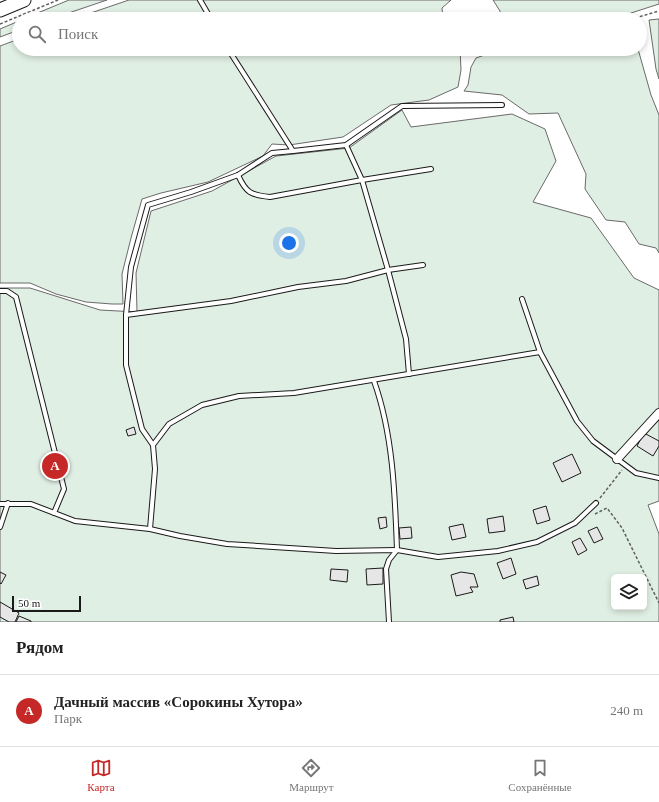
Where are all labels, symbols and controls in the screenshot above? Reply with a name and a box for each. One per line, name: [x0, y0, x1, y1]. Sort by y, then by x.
search box: [12, 12, 647, 56]
icon: search: [26, 23, 48, 45]
text: Поиск: [58, 26, 98, 42]
your location: [279, 233, 299, 253]
pin: A: [42, 451, 68, 481]
map controls: [611, 574, 647, 610]
button: layers: [611, 574, 647, 610]
scale bar: [12, 594, 81, 613]
text: 50 m: [18, 597, 40, 609]
text: Рядом: [16, 638, 64, 657]
text: Дачный массив «Сорокины Хутора»: [54, 694, 303, 710]
text: A: [24, 703, 34, 718]
text: 240 m: [610, 703, 643, 718]
text: Парк: [54, 711, 82, 726]
tab: Карта: [87, 757, 115, 793]
tab: Маршрут: [289, 757, 334, 793]
tab: Сохранённые: [508, 757, 572, 793]

